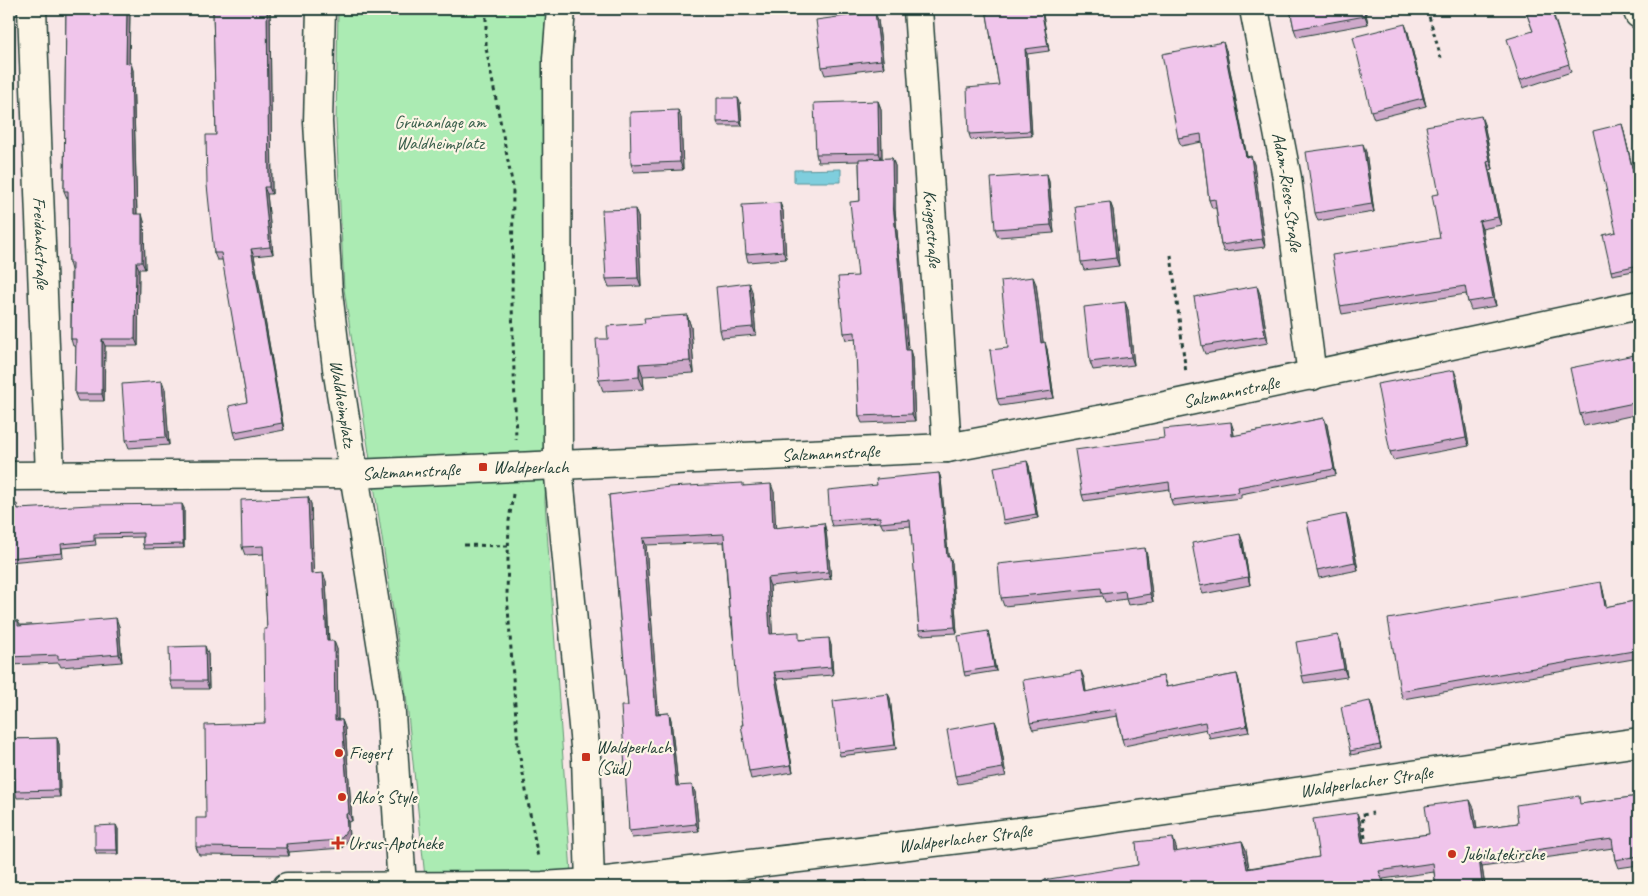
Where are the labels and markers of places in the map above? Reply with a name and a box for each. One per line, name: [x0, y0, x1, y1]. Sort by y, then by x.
place label: Waldperlach: [493, 456, 570, 478]
marker: Waldperlach: [477, 461, 489, 473]
place label: Waldperlach (Süd): [596, 736, 673, 779]
place label: Fiegert: [349, 742, 394, 764]
marker: Fiegert: [333, 747, 345, 759]
marker: Waldperlach (Süd): [580, 751, 592, 763]
place label: Ako's Style: [352, 786, 418, 808]
marker: Ako's Style: [336, 791, 348, 803]
place label: Ursus-Apotheke: [348, 832, 444, 854]
marker: Ursus-Apotheke: [332, 837, 344, 849]
place label: Jubilatekirche: [1461, 843, 1546, 865]
marker: Jubilatekirche: [1446, 848, 1458, 860]

